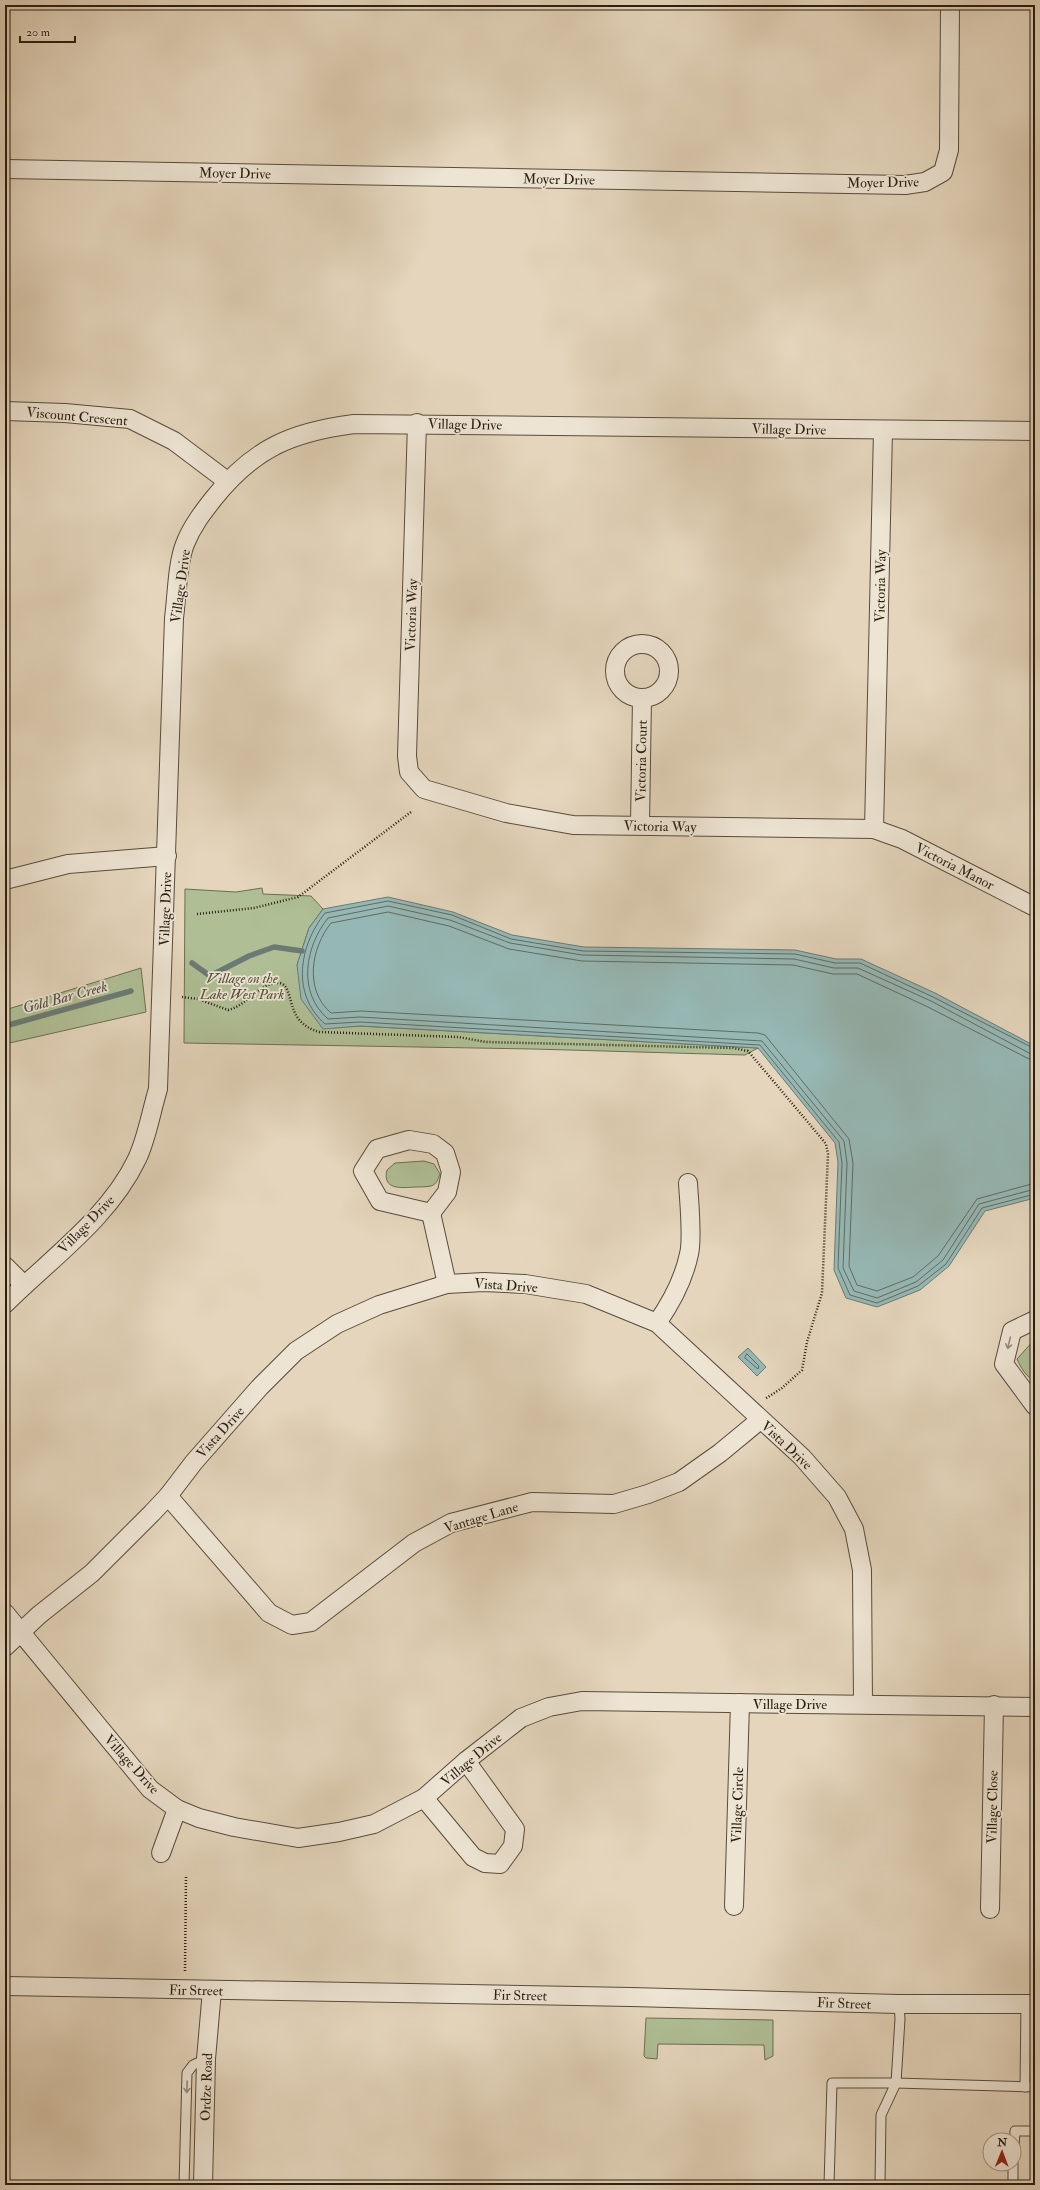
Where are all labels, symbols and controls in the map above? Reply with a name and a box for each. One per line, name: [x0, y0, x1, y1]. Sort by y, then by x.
scale bar: [20, 18, 75, 44]
text: 20 m: [26, 25, 51, 40]
street label: Moyer Drive: [199, 164, 271, 184]
street label: Moyer Drive: [523, 170, 595, 190]
street label: Moyer Drive: [847, 173, 919, 193]
street label: Viscount Crescent: [26, 404, 129, 429]
street label: Village Drive: [428, 415, 502, 434]
street label: Village Drive: [752, 420, 826, 439]
street label: Village Drive: [167, 548, 194, 624]
street label: Victoria Way: [871, 549, 891, 623]
street label: Victoria Way: [402, 577, 422, 652]
street label: Victoria Court: [632, 719, 651, 802]
street label: Victoria Way: [623, 817, 697, 837]
street label: Victoria Manor: [912, 839, 998, 894]
street label: Village Drive: [156, 871, 175, 946]
park label: Village on the Lake West Park: [199, 970, 285, 1003]
water label: Gold Bar Creek: [21, 977, 109, 1018]
street label: Village Drive: [54, 1192, 118, 1257]
street label: Vista Drive: [474, 1275, 538, 1296]
one-way arrow: [1004, 1337, 1012, 1350]
street label: Vista Drive: [193, 1403, 248, 1462]
street label: Vista Drive: [758, 1417, 816, 1473]
street label: Vantage Lane: [442, 1498, 520, 1537]
street label: Village Drive: [753, 1696, 827, 1713]
street label: Village Drive: [437, 1729, 505, 1790]
street label: Village Drive: [100, 1731, 163, 1798]
street label: Village Circle: [728, 1766, 747, 1843]
street label: Village Close: [983, 1770, 1002, 1844]
street label: Fir Street: [169, 1982, 224, 1999]
street label: Fir Street: [493, 1987, 548, 2004]
street label: Fir Street: [817, 1994, 872, 2013]
street label: Ordze Road: [197, 2053, 216, 2121]
one-way arrow: [183, 2080, 190, 2093]
north arrow: [982, 2132, 1022, 2172]
text: N: [996, 2136, 1008, 2149]

